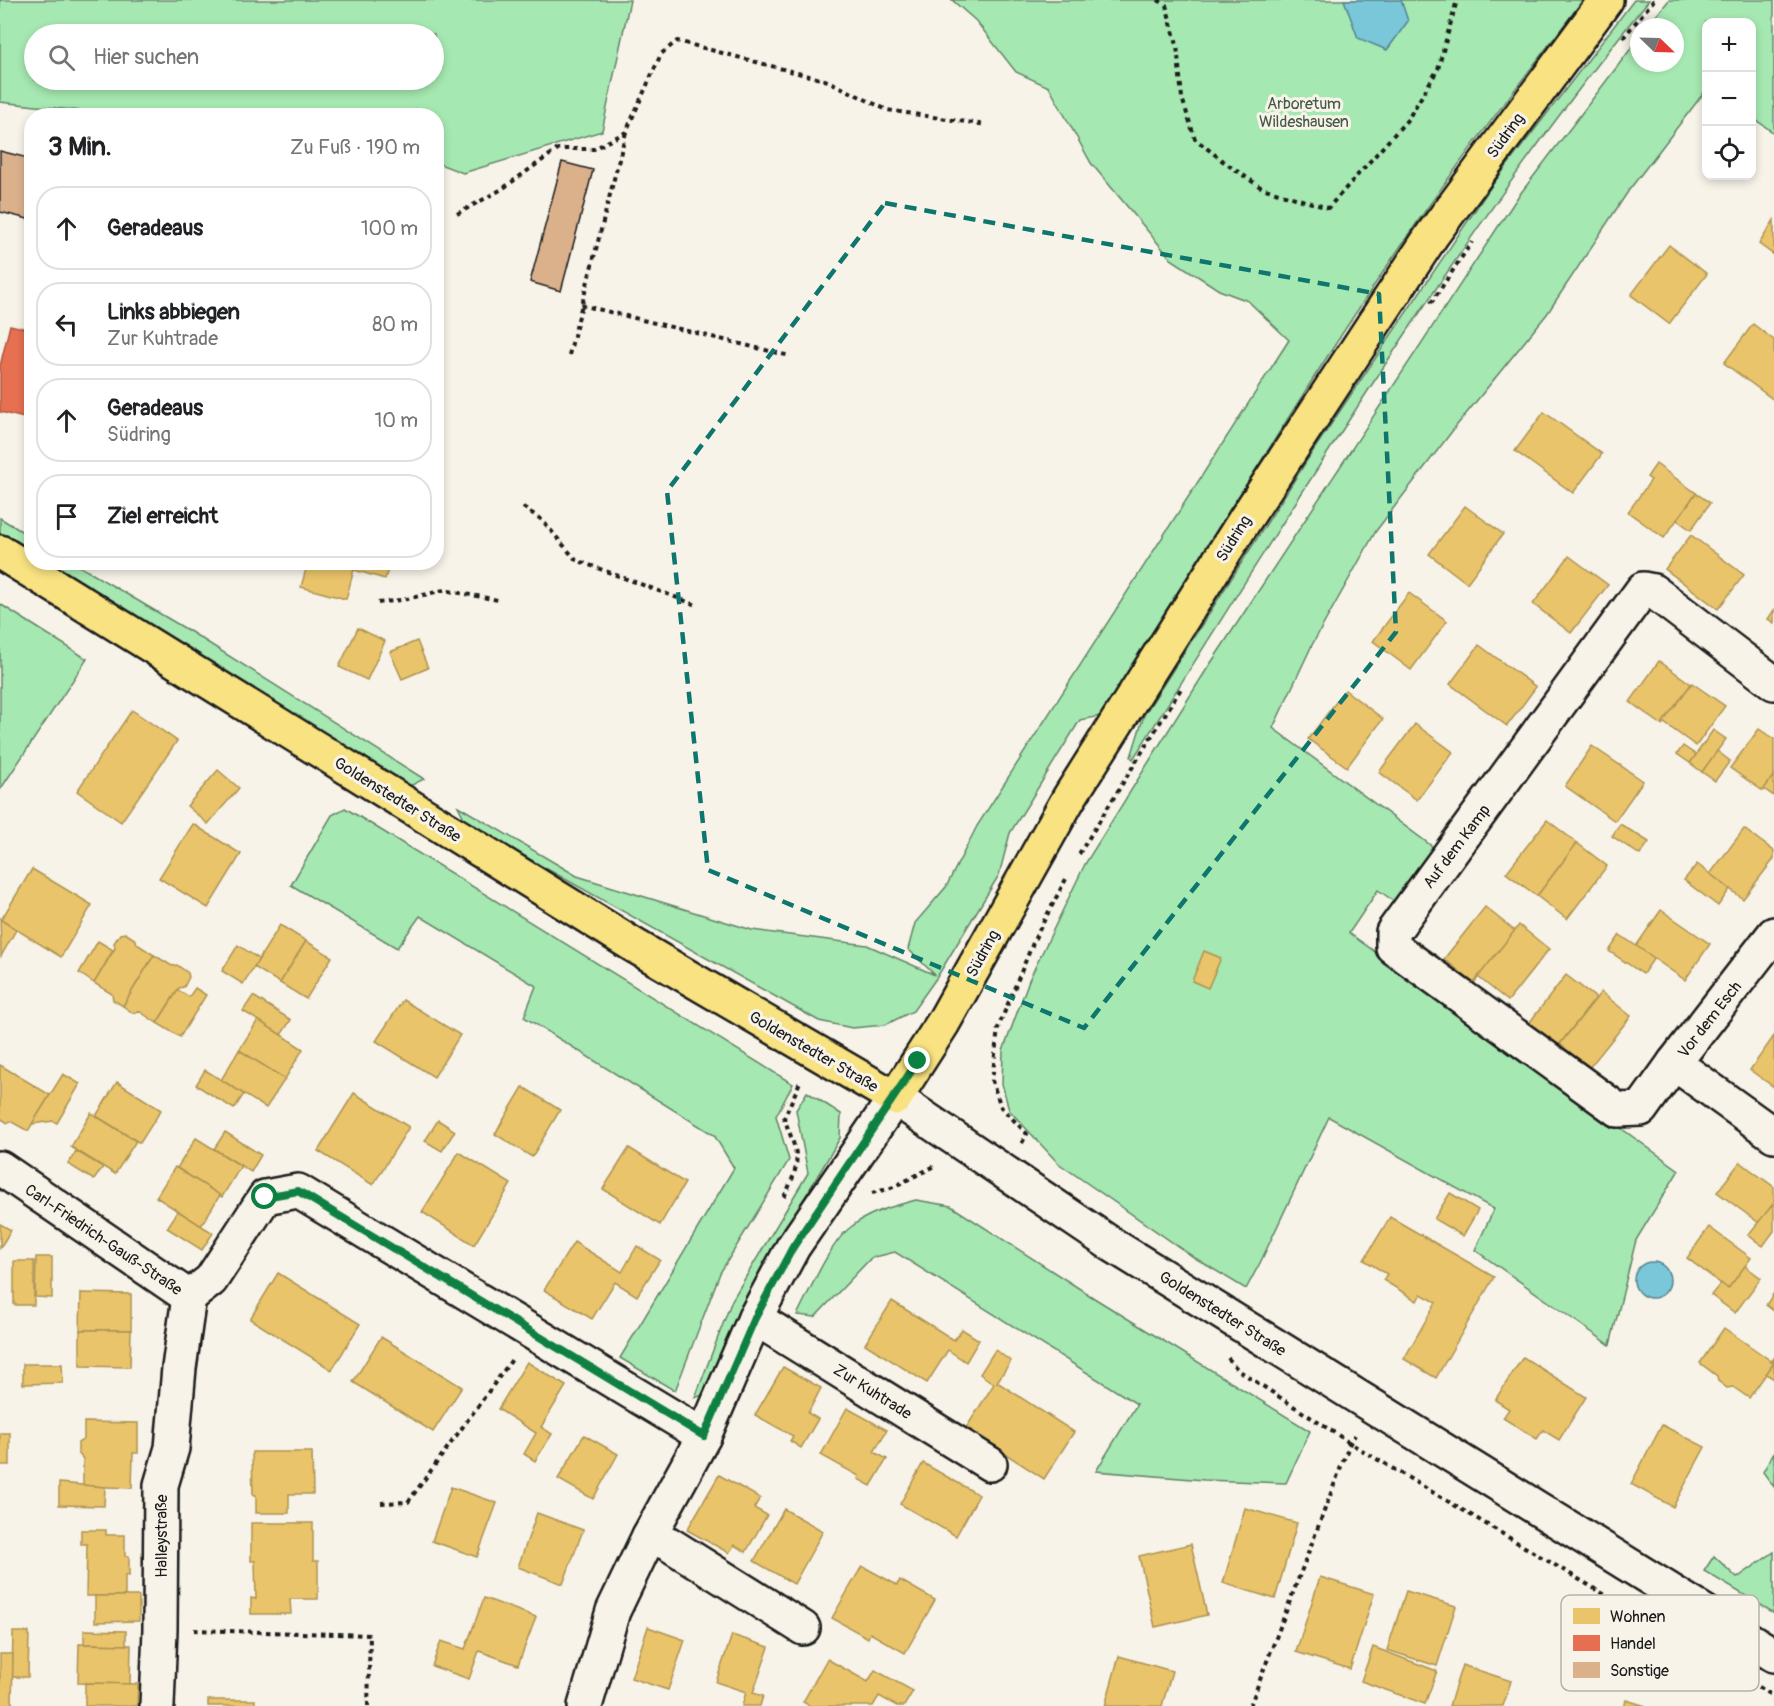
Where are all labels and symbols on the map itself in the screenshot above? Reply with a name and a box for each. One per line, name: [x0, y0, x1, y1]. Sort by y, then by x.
north arrow: [1630, 18, 1684, 72]
park label: Arboretum Wildeshausen: [1259, 94, 1349, 132]
street label: Südring: [1483, 109, 1529, 162]
street label: Südring: [1212, 512, 1256, 565]
street label: Goldenstedter Straße: [330, 753, 465, 847]
street label: Auf dem Kamp: [1419, 801, 1495, 893]
street label: Südring: [962, 926, 1004, 981]
street label: Vor dem Esch: [1674, 977, 1746, 1062]
street label: Goldenstedter Straße: [745, 1007, 882, 1097]
route end: [904, 1047, 930, 1073]
street label: Carl-Friedrich-Gauß-Straße: [21, 1180, 186, 1300]
route start: [251, 1183, 277, 1209]
street label: Goldenstedter Straße: [1155, 1267, 1290, 1361]
street label: Zur Kuhtrade: [829, 1360, 916, 1424]
street label: Halleystraße: [152, 1494, 172, 1578]
legend: [1561, 1595, 1759, 1691]
text: Wohnen: [1610, 1607, 1665, 1627]
text: Handel: [1610, 1634, 1656, 1654]
text: Sonstige: [1610, 1661, 1669, 1681]

